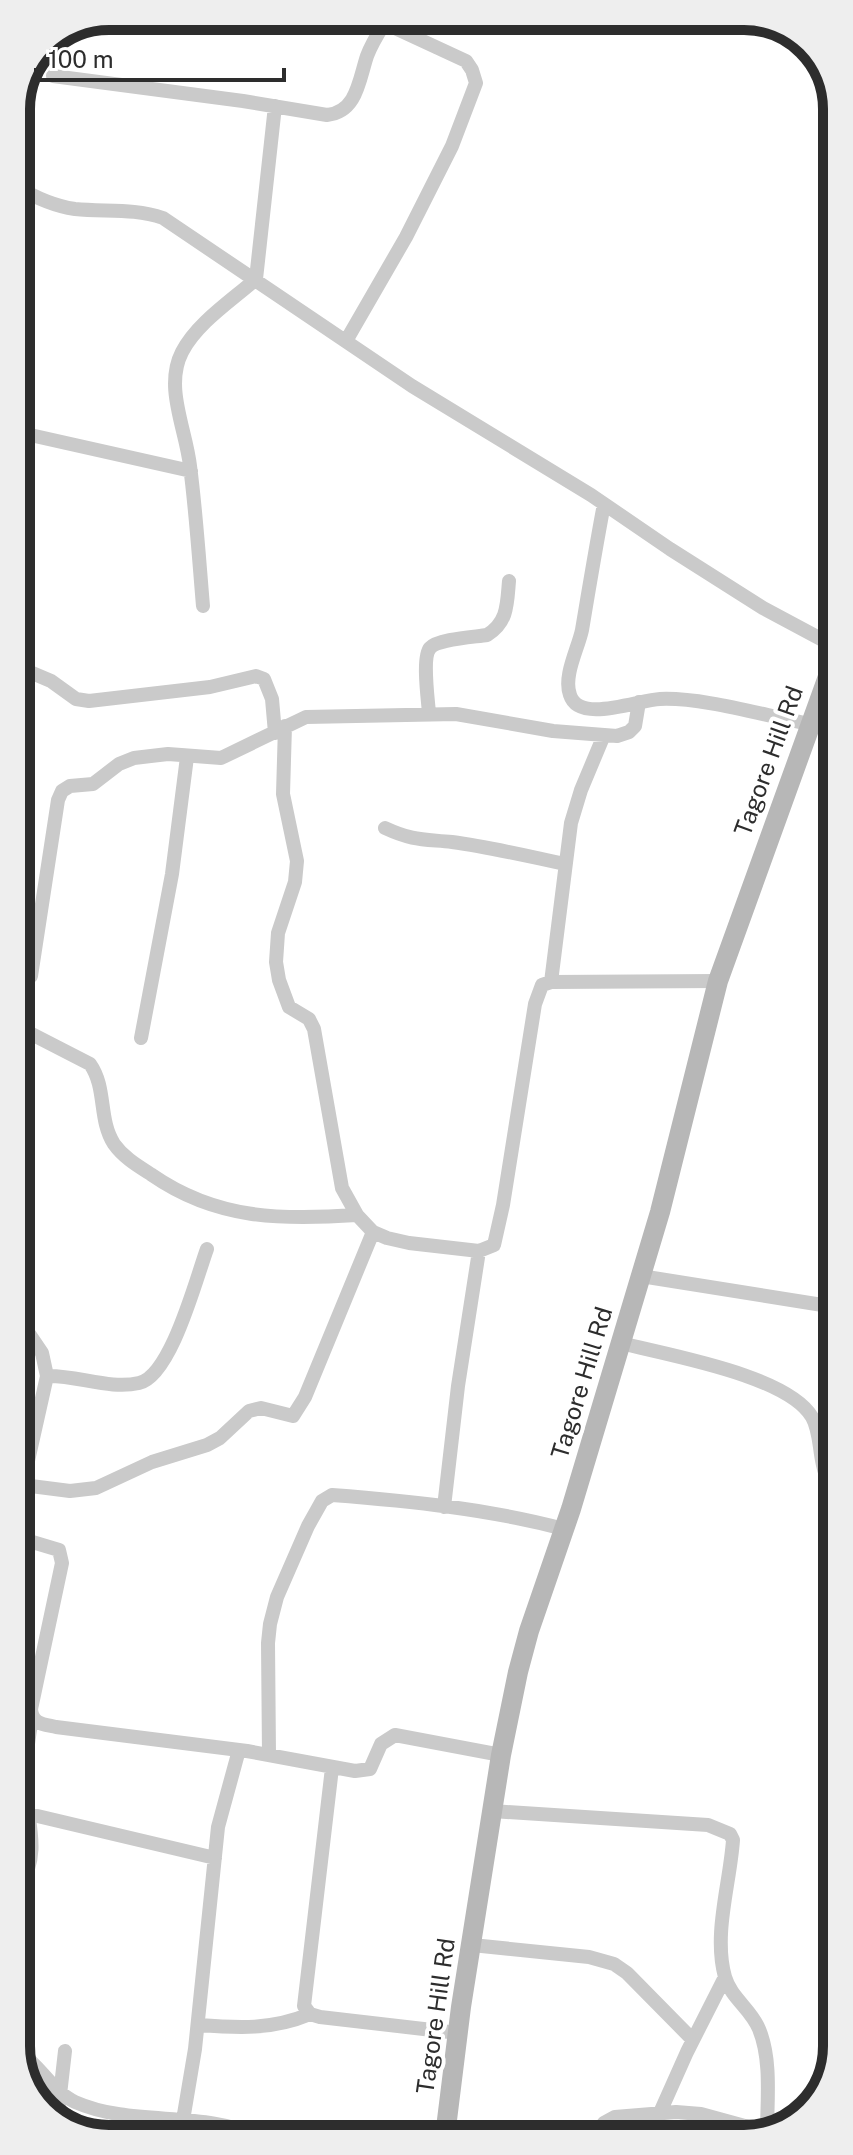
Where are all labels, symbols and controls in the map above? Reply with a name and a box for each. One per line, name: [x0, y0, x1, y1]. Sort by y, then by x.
scale bar: [36, 32, 284, 82]
text: 100 m: [48, 45, 114, 73]
street label: Tagore Hill Rd: [728, 682, 808, 839]
street label: Tagore Hill Rd: [545, 1303, 617, 1462]
street label: Tagore Hill Rd: [410, 1936, 460, 2096]

